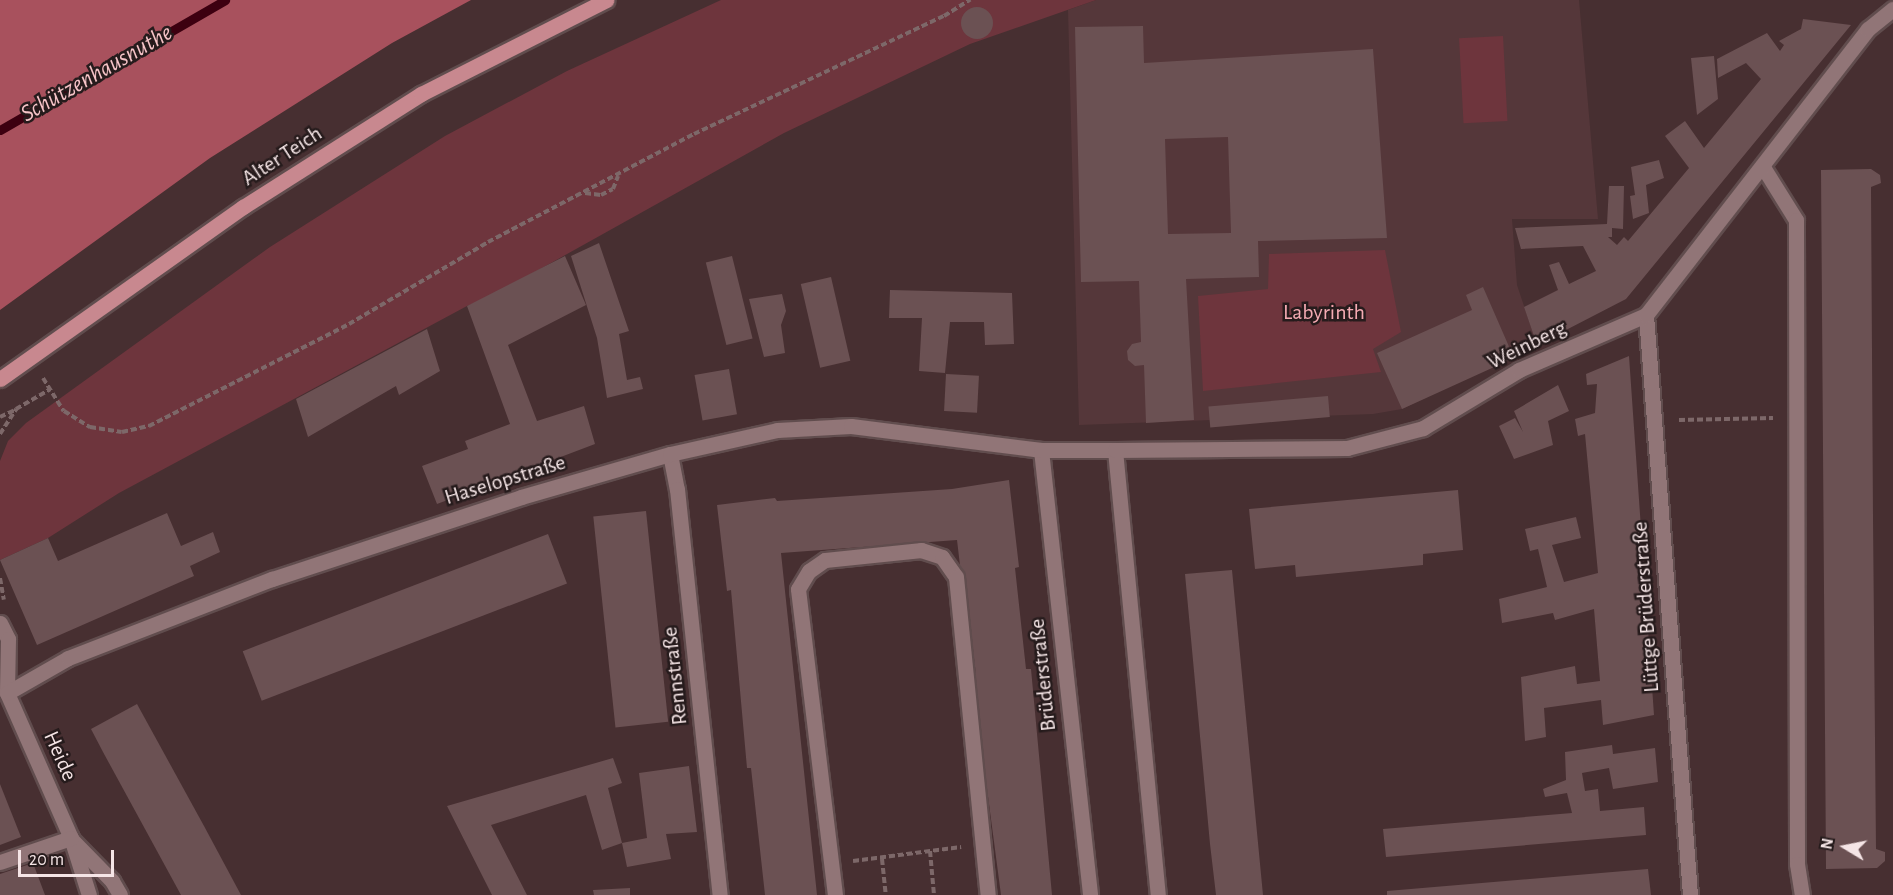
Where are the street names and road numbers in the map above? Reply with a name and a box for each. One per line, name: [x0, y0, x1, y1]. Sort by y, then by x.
street label: Alter Teich: [237, 120, 327, 192]
street label: Weinberg: [1483, 315, 1571, 375]
street label: Haselopstraße: [441, 449, 569, 511]
street label: Lüttge Brüderstraße: [1627, 521, 1665, 693]
street label: Brüderstraße: [1024, 617, 1062, 733]
street label: Rennstraße: [657, 626, 693, 726]
street label: Heide: [37, 727, 83, 785]

